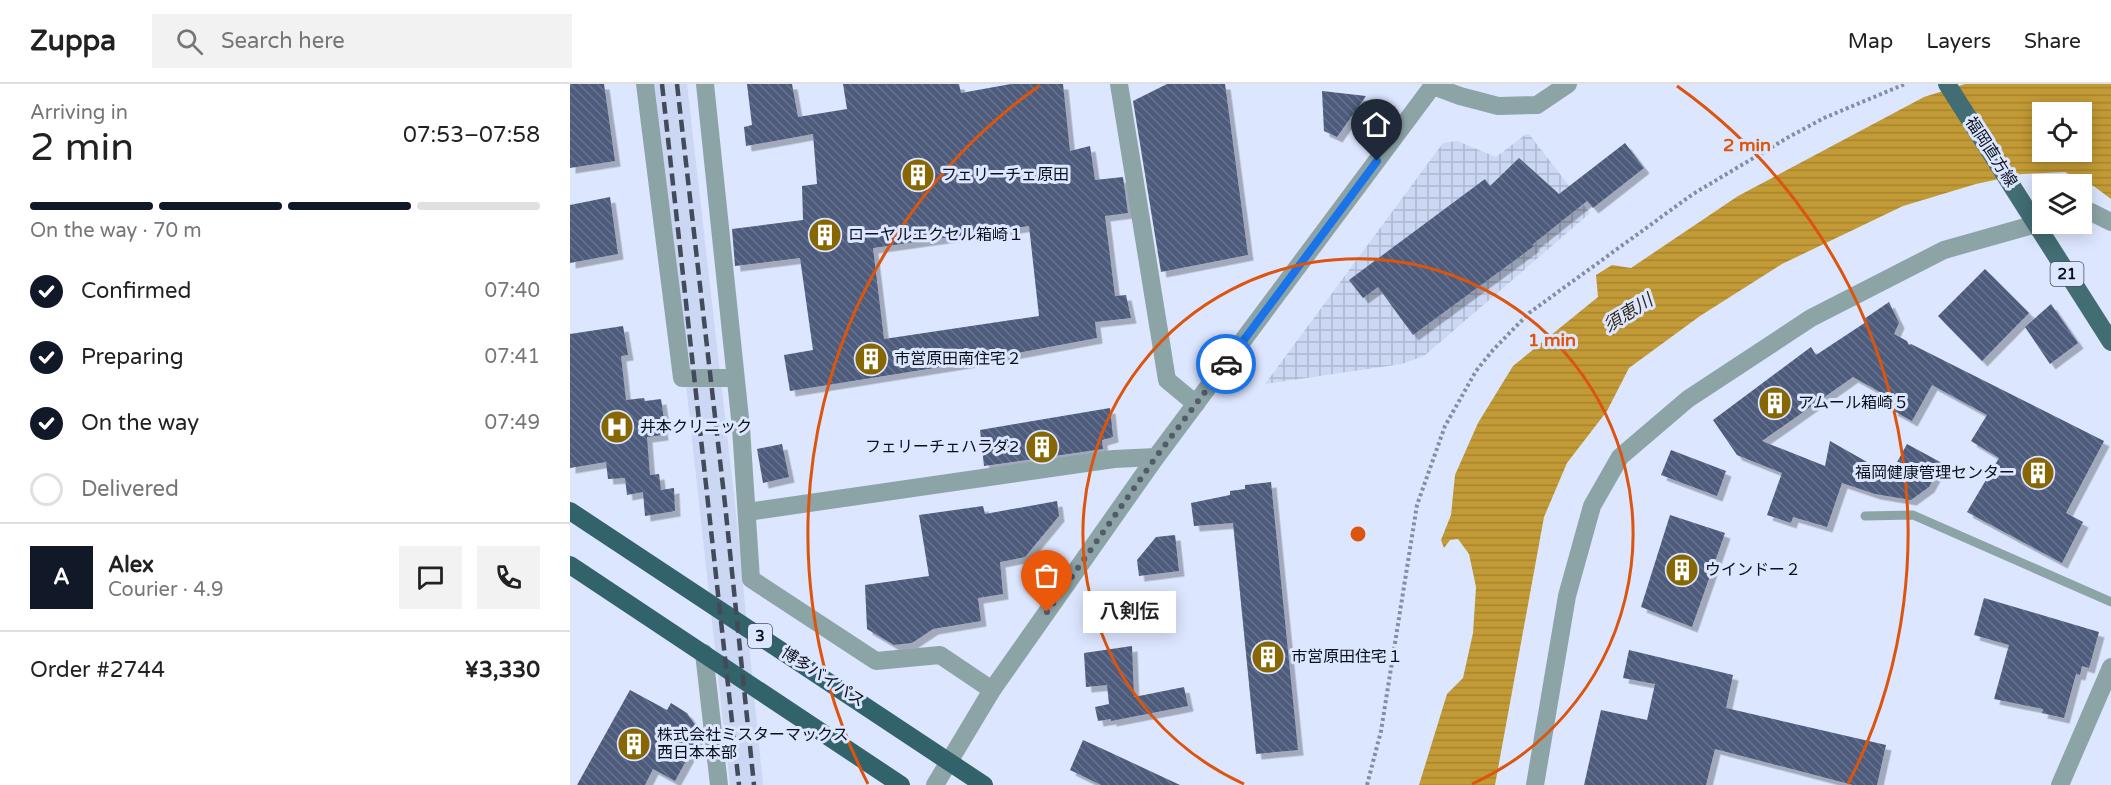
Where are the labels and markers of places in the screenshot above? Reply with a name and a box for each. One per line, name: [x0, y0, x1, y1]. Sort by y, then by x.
pin: [1351, 99, 1402, 161]
building icon: フェリーチェ原田: [900, 157, 936, 193]
place label: フェリーチェ原田: [941, 165, 1069, 185]
building icon: ローヤルエクセル箱崎１: [807, 217, 843, 253]
place label: ローヤルエクセル箱崎１: [848, 225, 1024, 245]
building icon: 市営原田南住宅２: [853, 341, 889, 377]
place label: 市営原田南住宅２: [894, 349, 1022, 369]
building icon: アムール箱崎５: [1757, 385, 1793, 421]
place label: アムール箱崎５: [1798, 393, 1909, 413]
hospital icon: 井本クリニック: [599, 409, 635, 445]
place label: 井本クリニック: [640, 417, 752, 437]
building icon: フェリーチェハラダ2: [1024, 429, 1060, 465]
place label: フェリーチェハラダ2: [865, 437, 1019, 457]
building icon: 福岡健康管理センター: [2020, 455, 2056, 491]
place label: 福岡健康管理センター: [1855, 463, 2015, 483]
centre of rings: [1348, 524, 1368, 544]
pin: [1021, 550, 1072, 612]
building icon: ウインドー２: [1664, 552, 1700, 588]
place label: ウインドー２: [1705, 560, 1801, 580]
callout: 八剣伝: [1083, 591, 1176, 633]
building icon: 市営原田住宅１: [1250, 639, 1286, 675]
place label: 市営原田住宅１: [1291, 647, 1403, 667]
place label: 株式会社ミスターマックス 西日本本部: [657, 725, 849, 763]
building icon: 株式会社ミスターマックス 西日本本部: [616, 726, 652, 762]

